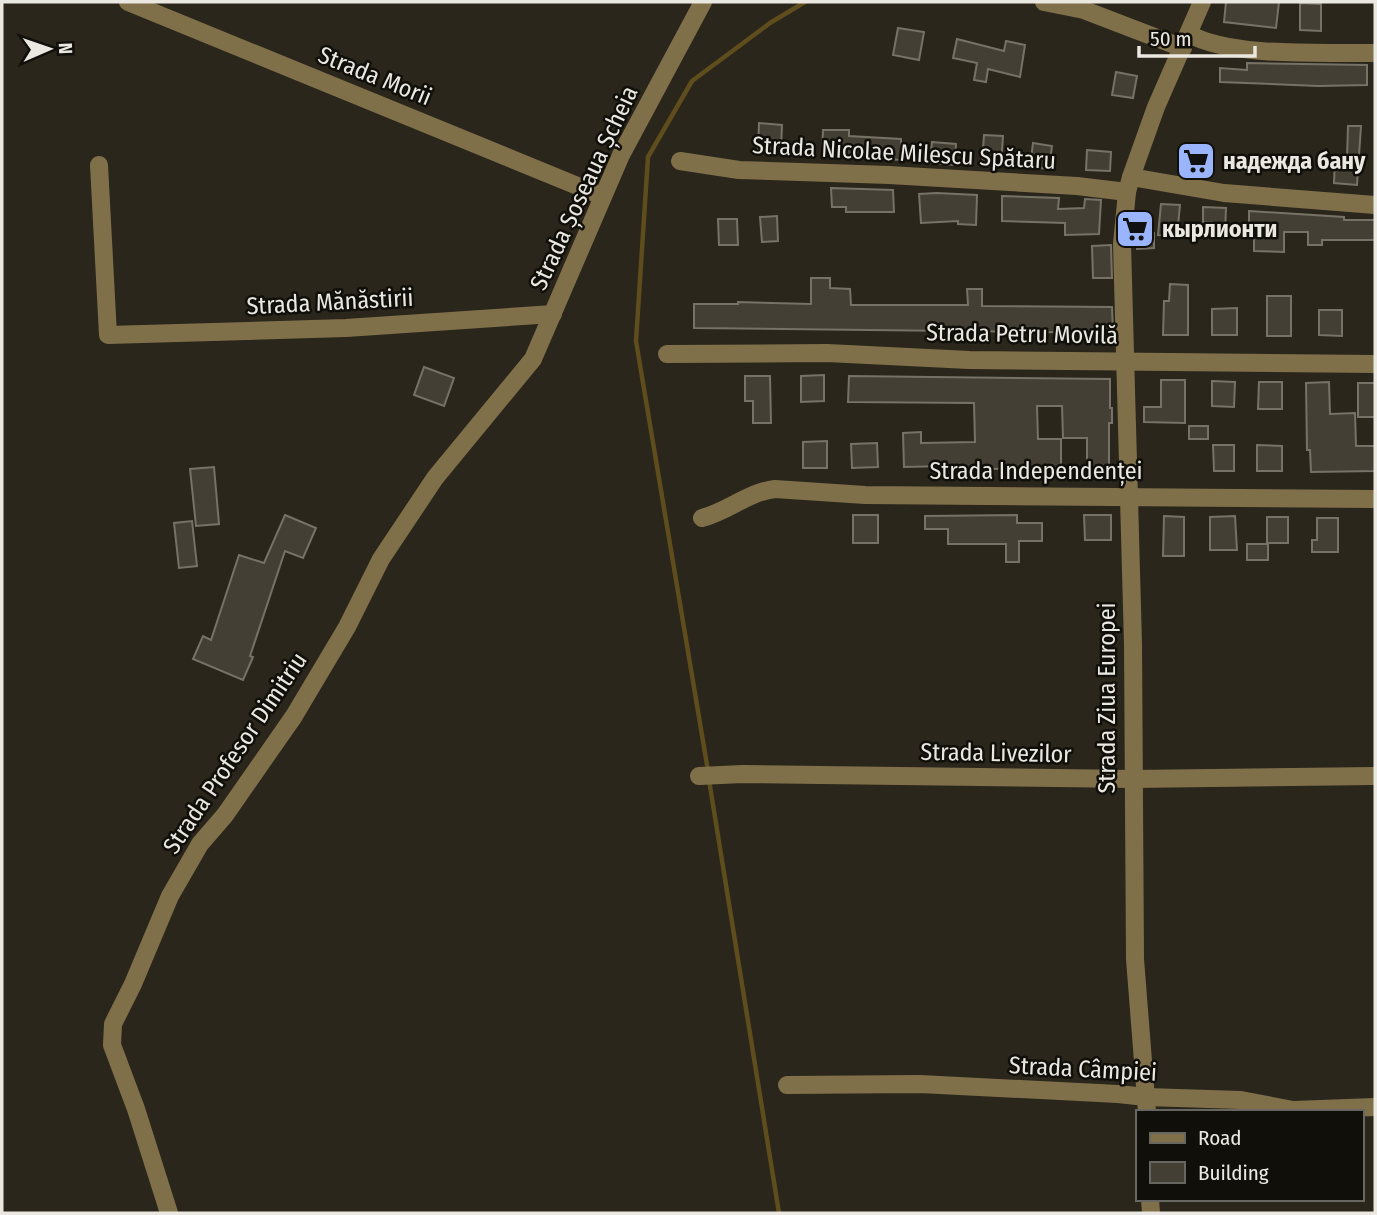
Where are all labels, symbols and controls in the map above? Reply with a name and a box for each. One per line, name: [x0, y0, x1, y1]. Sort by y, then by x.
north arrow: [14, 14, 84, 84]
scale bar: [1139, 14, 1254, 58]
text: 50 m: [1150, 26, 1192, 52]
street label: Strada Morii: [314, 41, 436, 111]
text: N: [54, 42, 77, 55]
street label: Strada Șoseaua Șcheia: [524, 81, 645, 295]
street label: Strada Nicolae Milescu Spătaru: [751, 131, 1057, 175]
supermarket icon: надежда бану: [1175, 140, 1217, 182]
place label: надежда бану: [1223, 147, 1366, 175]
supermarket icon: кырлионти: [1114, 208, 1156, 250]
place label: кырлионти: [1162, 215, 1277, 243]
street label: Strada Mănăstirii: [246, 284, 414, 320]
street label: Strada Petru Movilă: [926, 318, 1118, 350]
street label: Strada Independenței: [929, 457, 1143, 486]
street label: Strada Ziua Europei: [1093, 602, 1121, 794]
street label: Strada Profesor Dimitriu: [157, 647, 313, 859]
street label: Strada Livezilor: [920, 738, 1072, 768]
street label: Strada Câmpiei: [1008, 1051, 1158, 1087]
legend: [1136, 1110, 1363, 1201]
text: Road: [1198, 1125, 1242, 1151]
text: Building: [1198, 1160, 1269, 1186]

